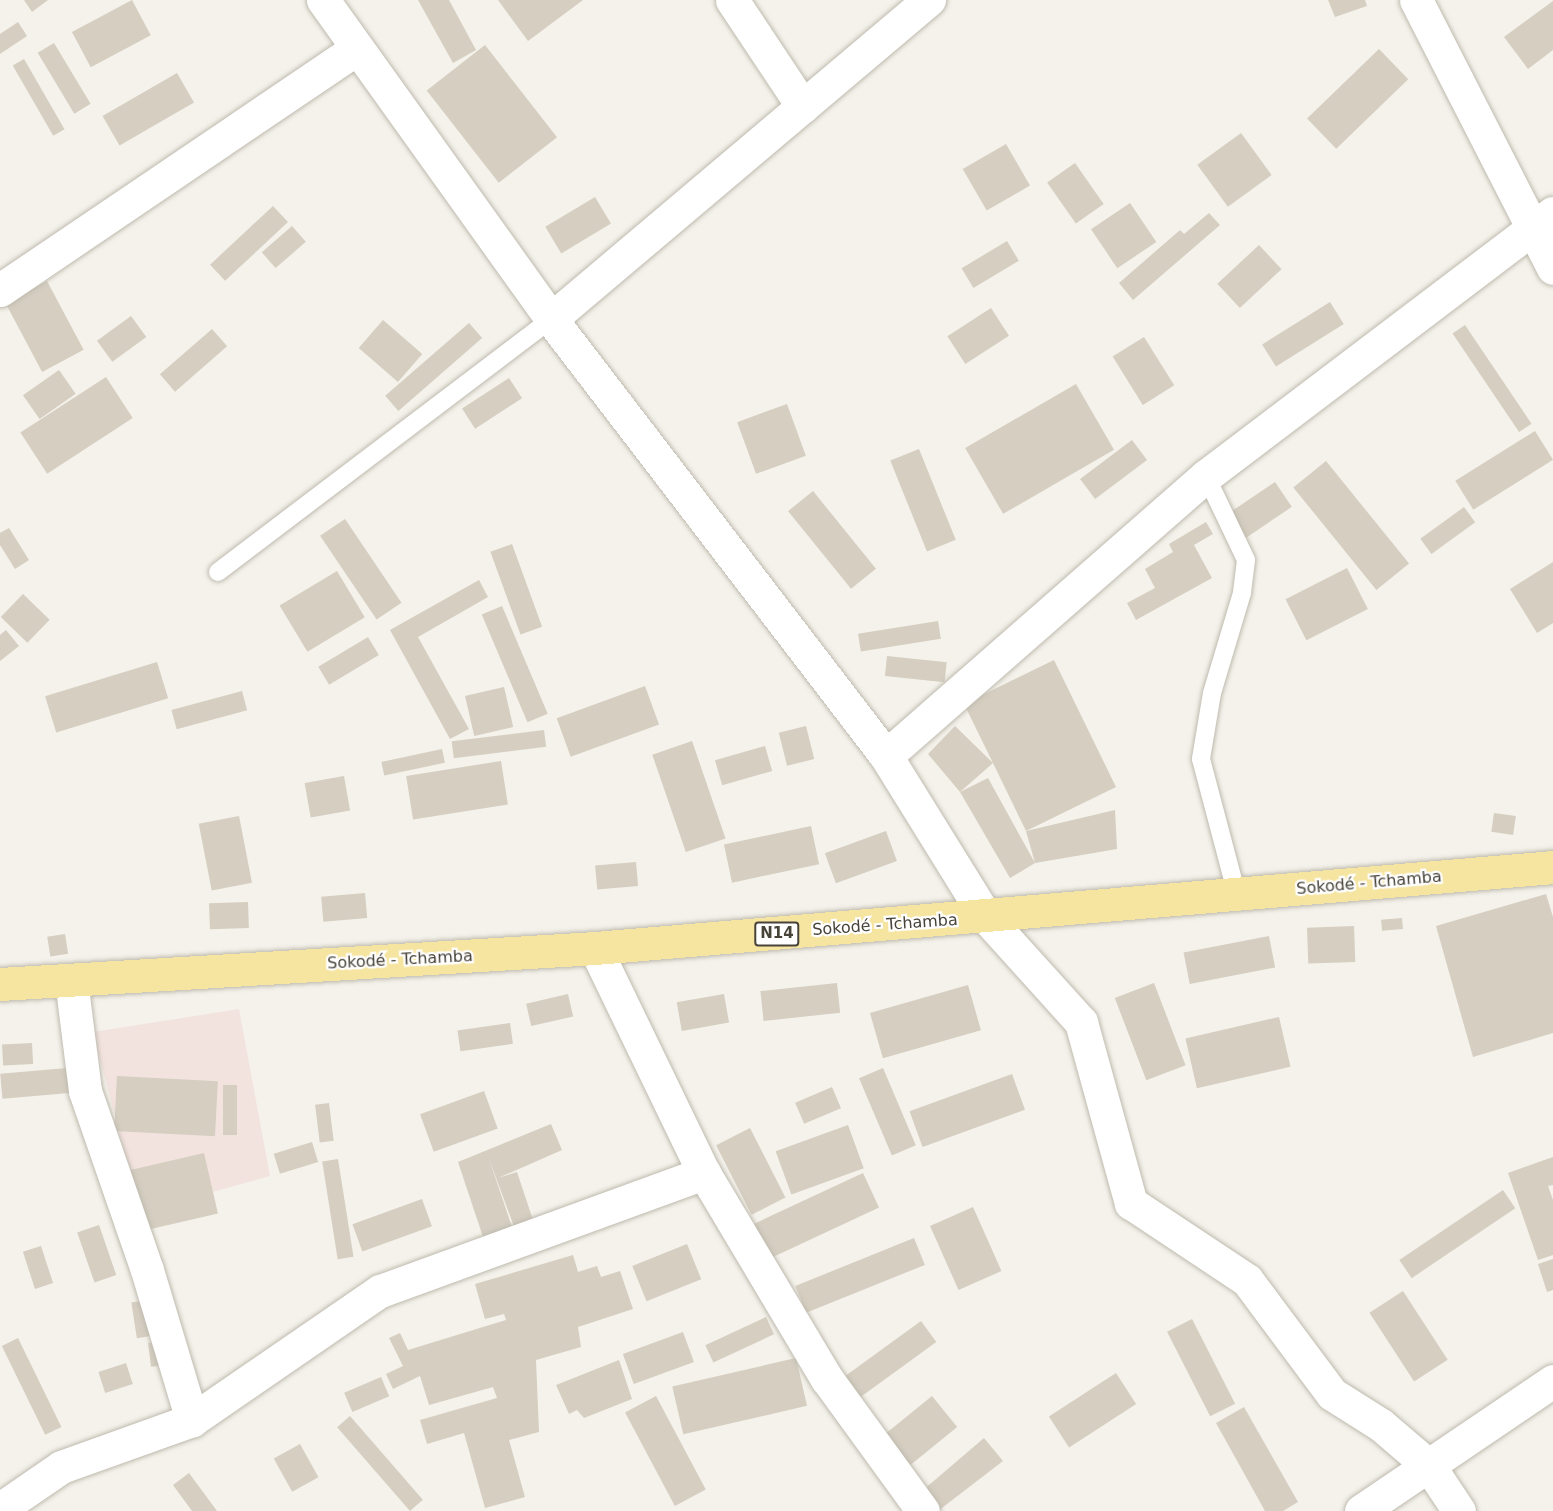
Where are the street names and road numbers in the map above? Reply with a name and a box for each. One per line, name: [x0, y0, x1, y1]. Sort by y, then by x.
street label: Sokodé - Tchamba: [1296, 867, 1442, 899]
street label: Sokodé - Tchamba: [812, 910, 958, 940]
road number: N14: [753, 922, 801, 946]
street label: Sokodé - Tchamba: [327, 947, 473, 973]

